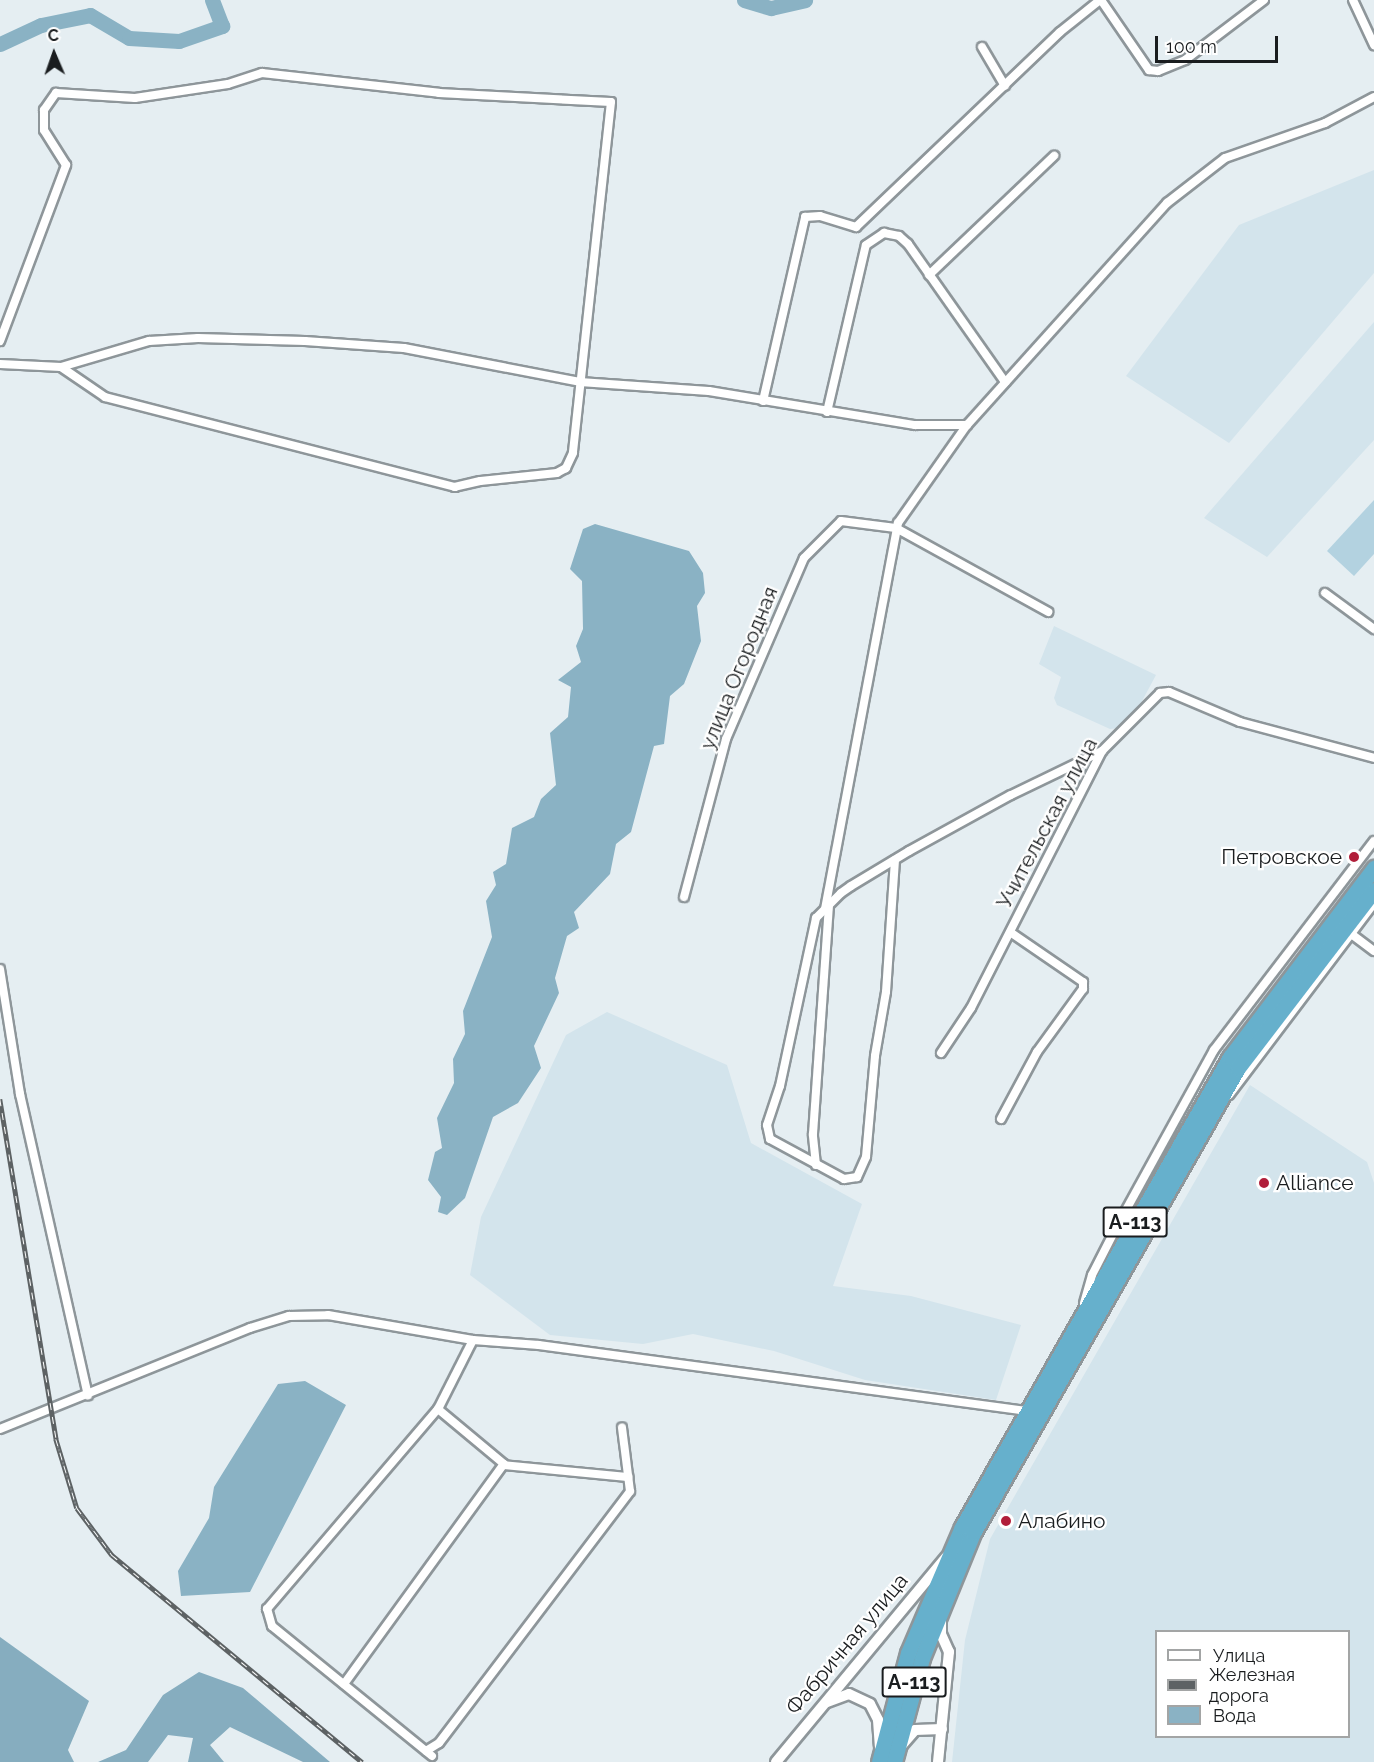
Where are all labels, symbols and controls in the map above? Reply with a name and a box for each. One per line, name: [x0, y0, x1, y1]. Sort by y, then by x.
north arrow: [24, 24, 84, 84]
scale bar: [1158, 24, 1281, 62]
text: С: [48, 26, 59, 45]
text: 100 m: [1166, 36, 1217, 57]
street label: улица Огородная: [695, 583, 783, 753]
street label: Учительская улица: [991, 733, 1103, 913]
place label: Петровское: [1221, 844, 1342, 870]
marker: Петровское: [1347, 850, 1361, 864]
place label: Alliance: [1276, 1170, 1354, 1196]
marker: Alliance: [1257, 1176, 1271, 1190]
road number: А-113: [1102, 1205, 1168, 1239]
place label: Алабино: [1018, 1508, 1106, 1534]
marker: Алабино: [999, 1514, 1013, 1528]
street label: Фабричная улица: [781, 1568, 913, 1720]
legend: [1155, 1630, 1350, 1738]
text: Улица: [1213, 1645, 1265, 1666]
text: Железная дорога: [1209, 1664, 1295, 1706]
road number: А-113: [881, 1665, 947, 1699]
text: Вода: [1213, 1705, 1256, 1726]

